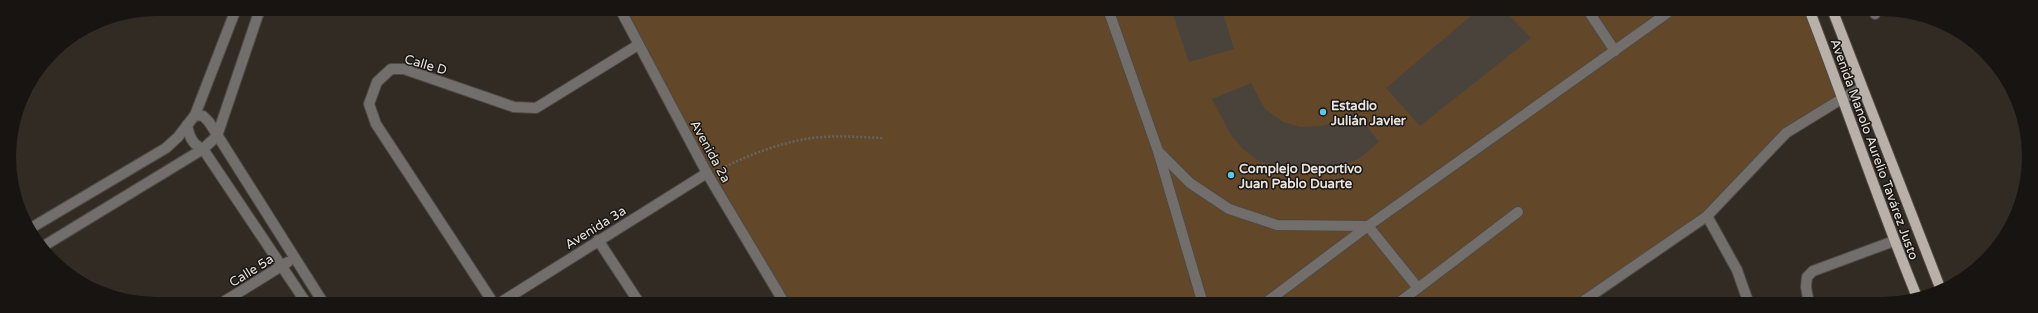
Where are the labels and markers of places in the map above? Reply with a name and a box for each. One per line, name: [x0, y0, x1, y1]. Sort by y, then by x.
place label: Estadio Julián Javier: [1330, 98, 1407, 129]
marker: Estadio Julián Javier: [1318, 107, 1328, 117]
place label: Complejo Deportivo Juan Pablo Duarte: [1238, 161, 1362, 192]
marker: Complejo Deportivo Juan Pablo Duarte: [1226, 170, 1236, 180]

